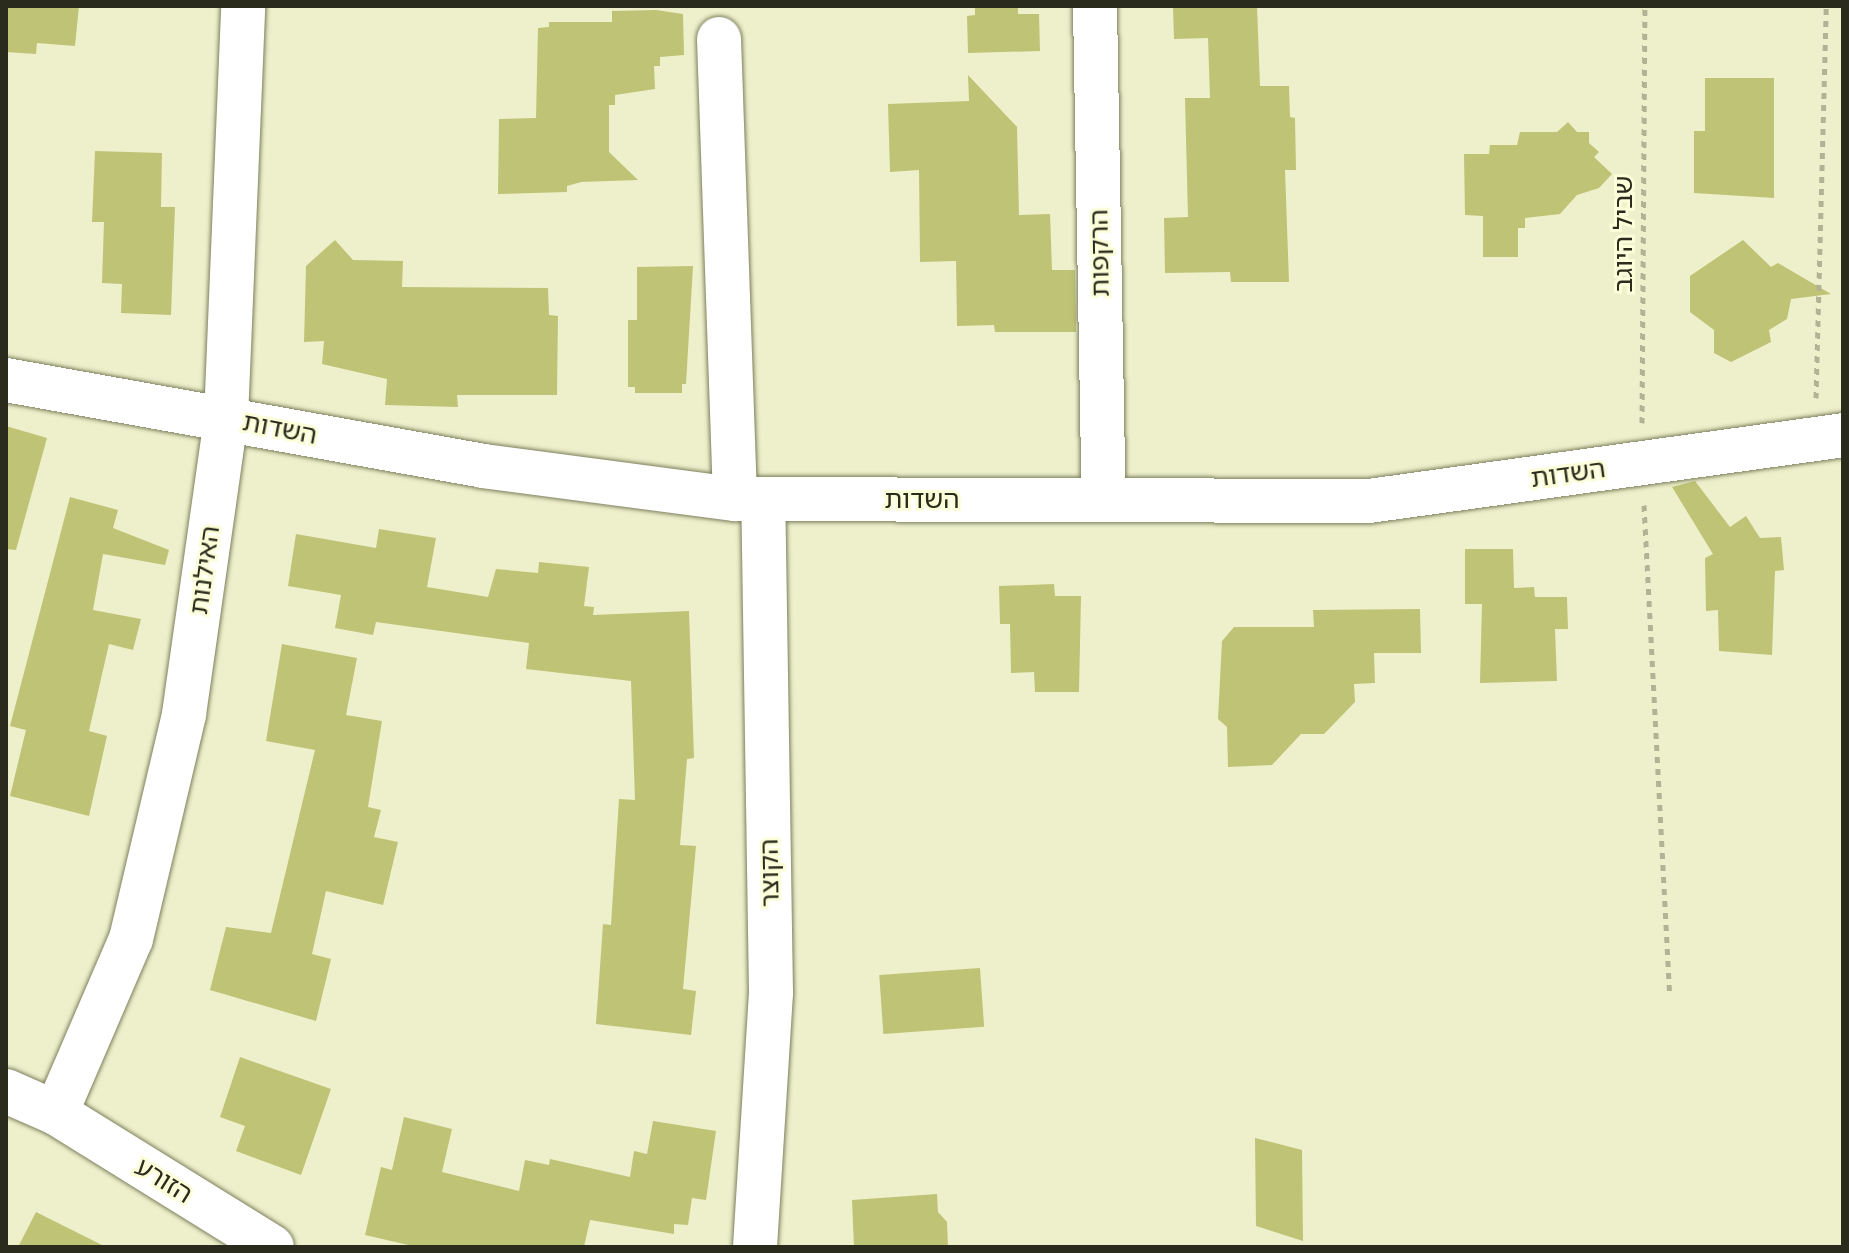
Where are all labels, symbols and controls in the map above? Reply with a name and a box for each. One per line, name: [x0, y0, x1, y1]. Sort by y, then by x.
street label: שביל היוגב: [1607, 175, 1639, 293]
street label: הרקפות: [1083, 209, 1115, 297]
street label: השדות: [240, 406, 320, 450]
street label: השדות: [1529, 452, 1607, 494]
street label: השדות: [884, 483, 960, 515]
street label: האילנות: [182, 524, 226, 616]
street label: הקוצר: [753, 838, 785, 908]
street label: הזורע: [130, 1150, 198, 1210]

